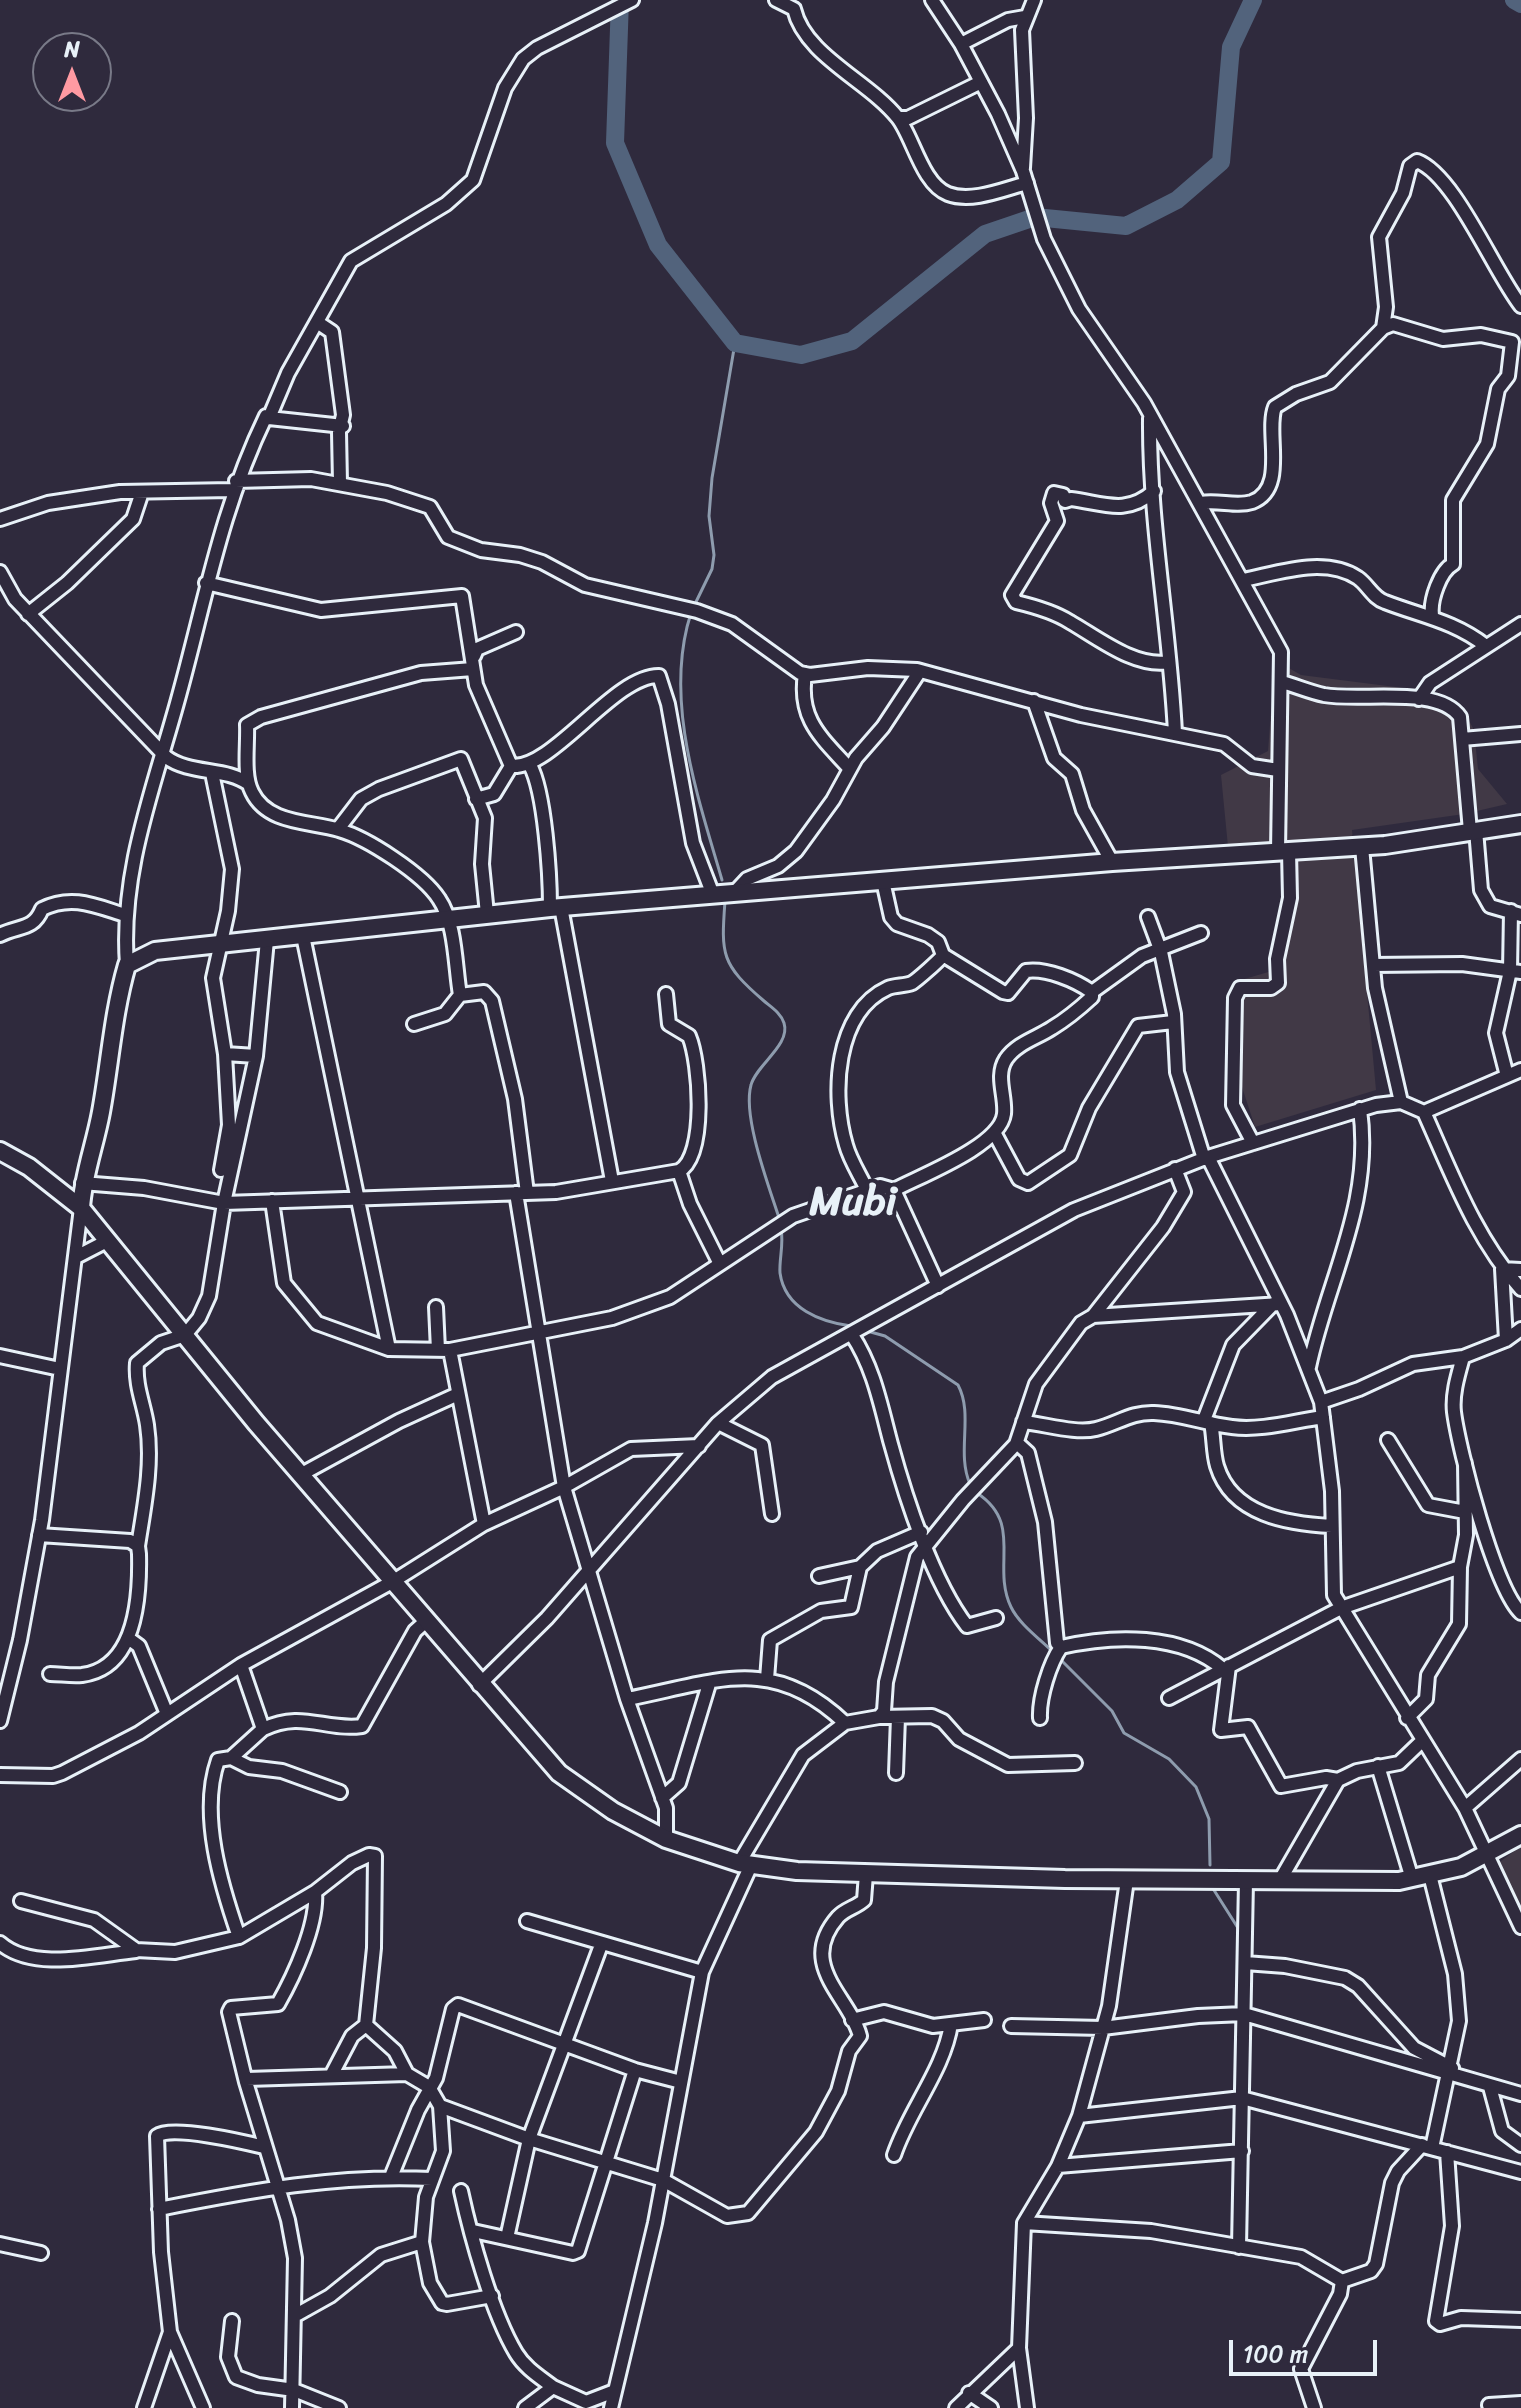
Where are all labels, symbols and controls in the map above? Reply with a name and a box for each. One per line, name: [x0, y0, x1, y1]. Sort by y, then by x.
text: N: [64, 30, 80, 69]
north arrow: [32, 32, 112, 112]
district label: Mubi: [809, 1180, 897, 1228]
scale bar: [1233, 2324, 1381, 2374]
text: 100 m: [1243, 2333, 1308, 2375]

